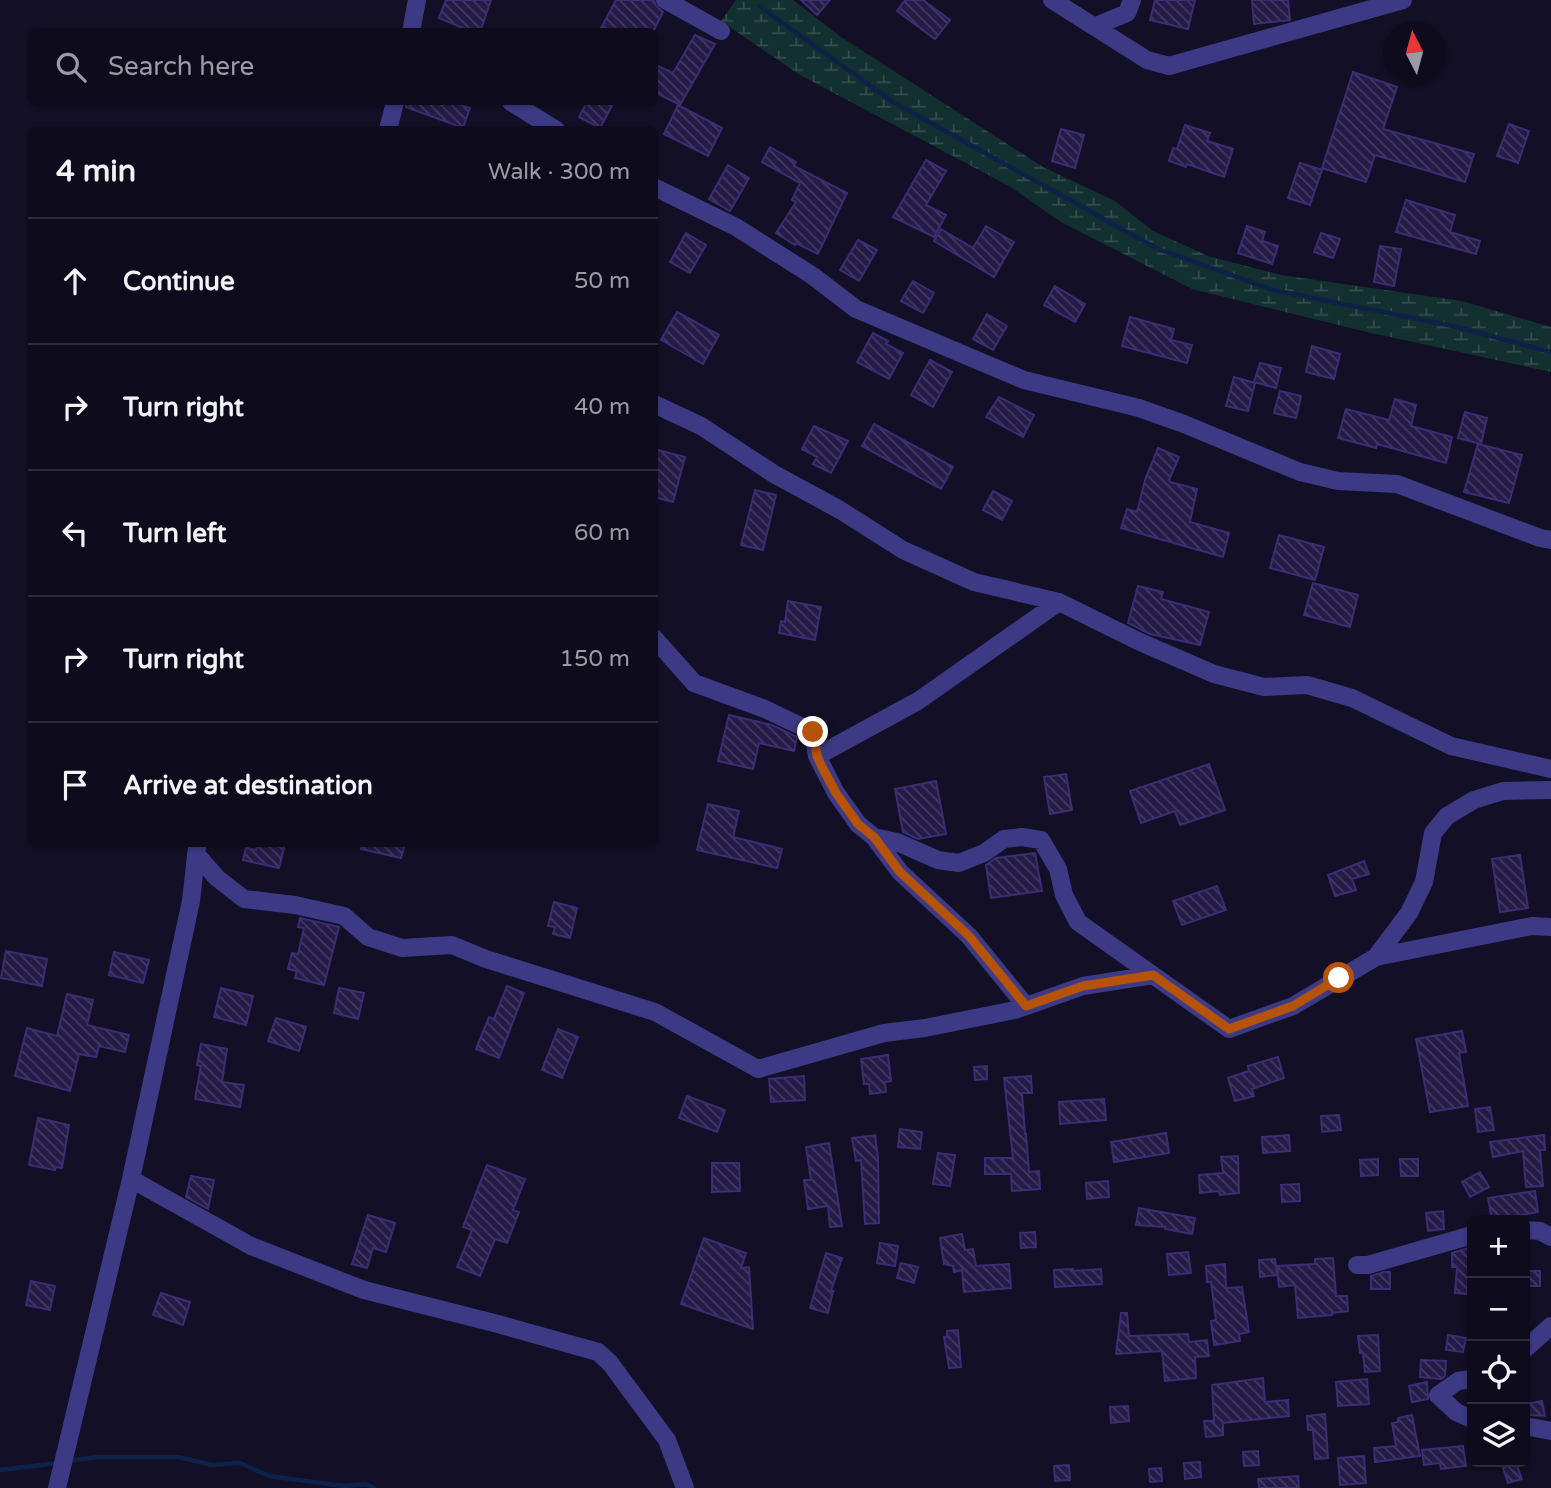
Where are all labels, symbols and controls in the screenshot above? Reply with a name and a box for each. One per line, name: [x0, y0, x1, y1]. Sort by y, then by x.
north arrow: [1383, 21, 1446, 84]
search box: [28, 28, 658, 105]
icon: search: [52, 48, 90, 86]
text: Search here: [108, 51, 254, 82]
text: 4 min: [56, 153, 136, 190]
text: Walk · 300 m: [488, 158, 630, 186]
icon: ahead: [56, 262, 94, 300]
text: Continue: [123, 266, 235, 297]
text: 50 m: [574, 267, 630, 295]
icon: right: [56, 388, 94, 426]
text: Turn right: [123, 392, 244, 423]
text: 40 m: [574, 393, 630, 421]
icon: left: [56, 514, 94, 552]
text: Turn left: [123, 518, 226, 549]
text: 60 m: [574, 519, 630, 547]
icon: right: [56, 640, 94, 678]
text: Turn right: [123, 644, 244, 675]
text: 150 m: [560, 645, 630, 673]
route end: [797, 716, 828, 747]
icon: arrive: [56, 766, 94, 804]
text: Arrive at destination: [123, 770, 373, 801]
route start: [1323, 962, 1354, 993]
map controls: [1467, 1215, 1530, 1467]
button: +: [1467, 1215, 1530, 1278]
button: −: [1467, 1278, 1530, 1341]
button: locate: [1467, 1341, 1530, 1404]
button: layers: [1467, 1404, 1530, 1467]

